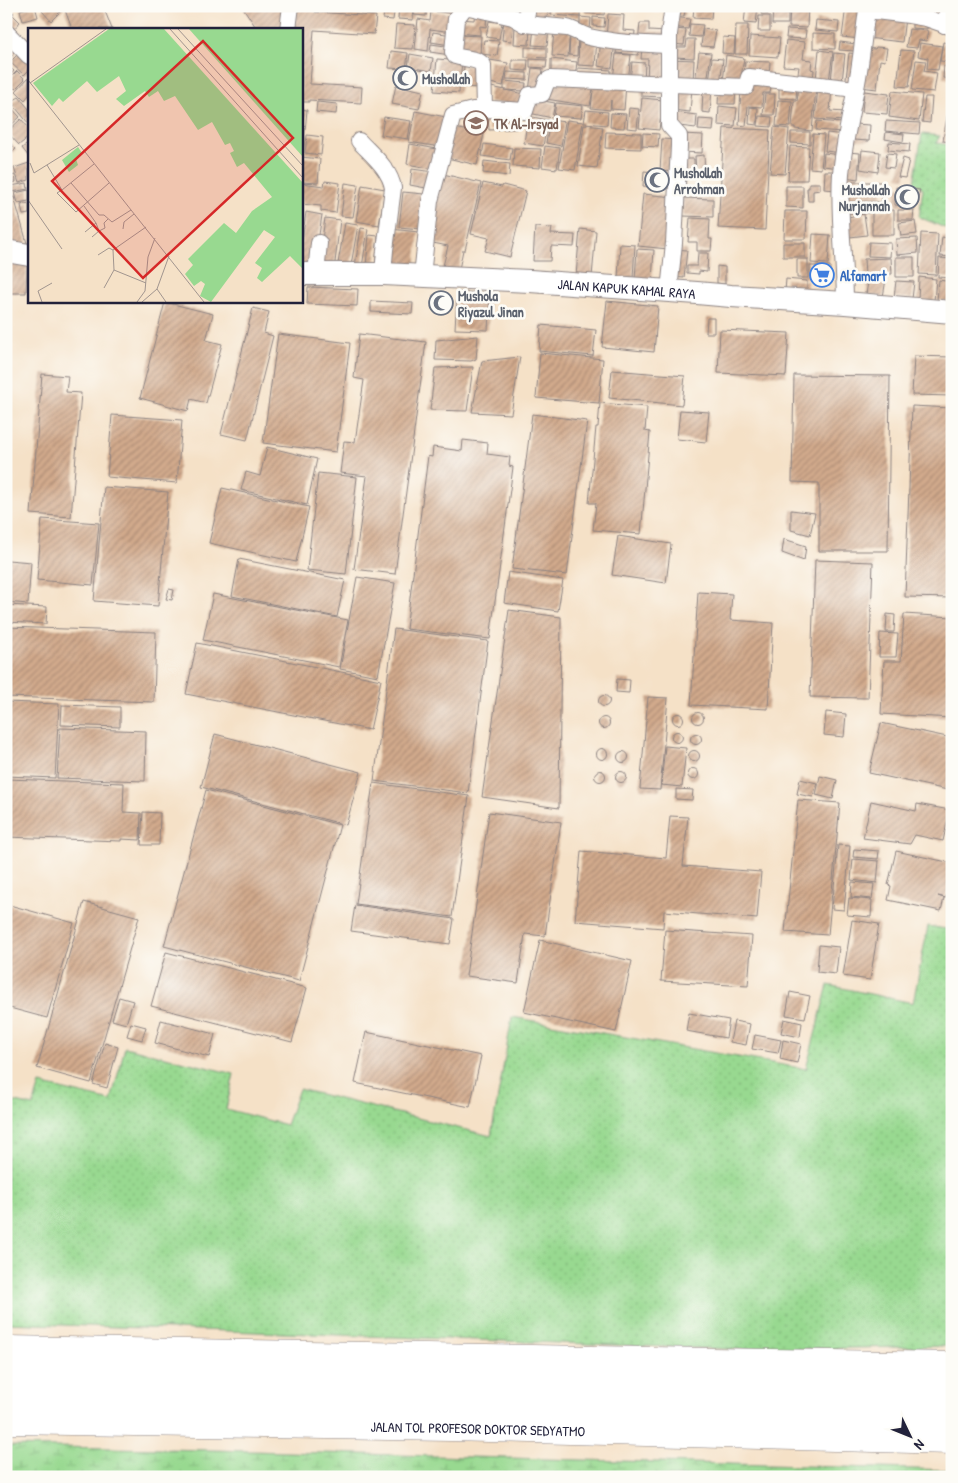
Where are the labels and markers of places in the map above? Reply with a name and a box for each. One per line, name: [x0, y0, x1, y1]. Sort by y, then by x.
mosque icon: Mushollah: [392, 65, 418, 91]
place label: Mushollah: [422, 69, 470, 88]
school or university icon: TK Al-Irsyad: [463, 110, 489, 136]
place label: TK Al-Irsyad: [493, 114, 559, 135]
place label: Mushollah Arrohman: [674, 163, 724, 198]
mosque icon: Mushollah Arrohman: [644, 167, 670, 193]
place label: Mushollah Nurjannah: [839, 180, 890, 216]
mosque icon: Mushollah Nurjannah: [894, 184, 920, 210]
supermarket icon: Alfamart: [809, 262, 835, 288]
place label: Alfamart: [840, 266, 887, 285]
place label: Mushola Riyazul Jinan: [458, 286, 524, 323]
mosque icon: Mushola Riyazul Jinan: [428, 290, 454, 316]

